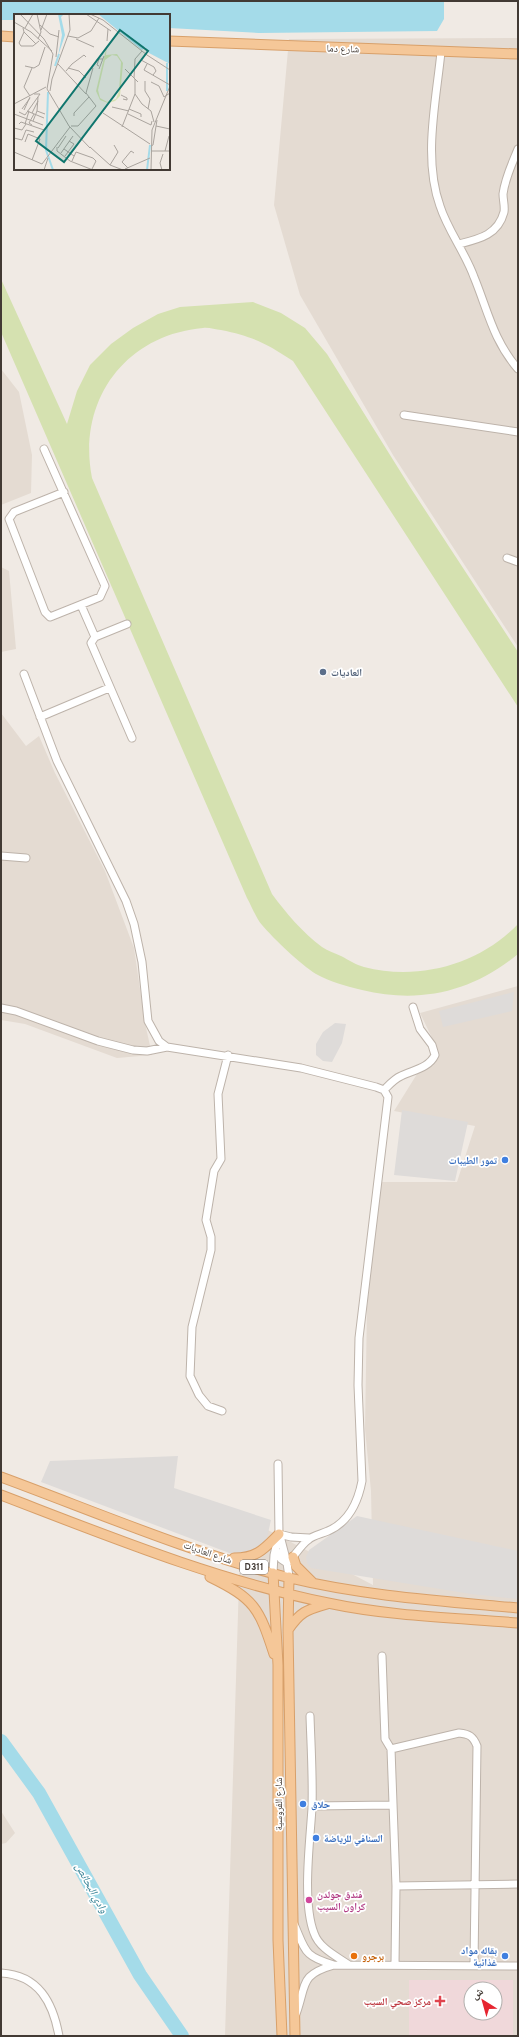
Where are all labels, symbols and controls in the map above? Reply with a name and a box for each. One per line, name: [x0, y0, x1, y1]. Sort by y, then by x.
inset map: [14, 14, 170, 170]
street label: شارع دما: [326, 42, 360, 57]
marker: العاديات: [318, 667, 328, 677]
place label: العاديات: [331, 667, 362, 680]
place label: تمور الطيبات: [449, 1155, 498, 1168]
marker: تمور الطيبات: [500, 1155, 510, 1165]
street label: شارع العاديات: [182, 1539, 234, 1568]
road number: D311: [240, 1560, 268, 1574]
street label: شارع الفروسية: [273, 1777, 286, 1831]
marker: حلاق: [298, 1799, 308, 1809]
place label: حلاق: [311, 1799, 331, 1812]
marker: السنافي للرياضة: [311, 1833, 321, 1843]
place label: السنافي للرياضة: [324, 1833, 383, 1846]
water label: وادي البحائص: [71, 1861, 111, 1916]
place label: فندق جولدن كراون السيب: [317, 1889, 366, 1914]
marker: فندق جولدن كراون السيب: [304, 1895, 314, 1905]
place label: بقاله مواد غذائية: [461, 1945, 497, 1970]
marker: برجرو: [349, 1951, 359, 1961]
place label: برجرو: [362, 1951, 384, 1964]
marker: بقاله مواد غذائية: [500, 1951, 510, 1961]
north arrow: [463, 1981, 503, 2021]
text: ش: [469, 1985, 487, 2003]
marker: مركز صحي السيب: [434, 1995, 446, 2007]
place label: مركز صحي السيب: [364, 1996, 431, 2009]

